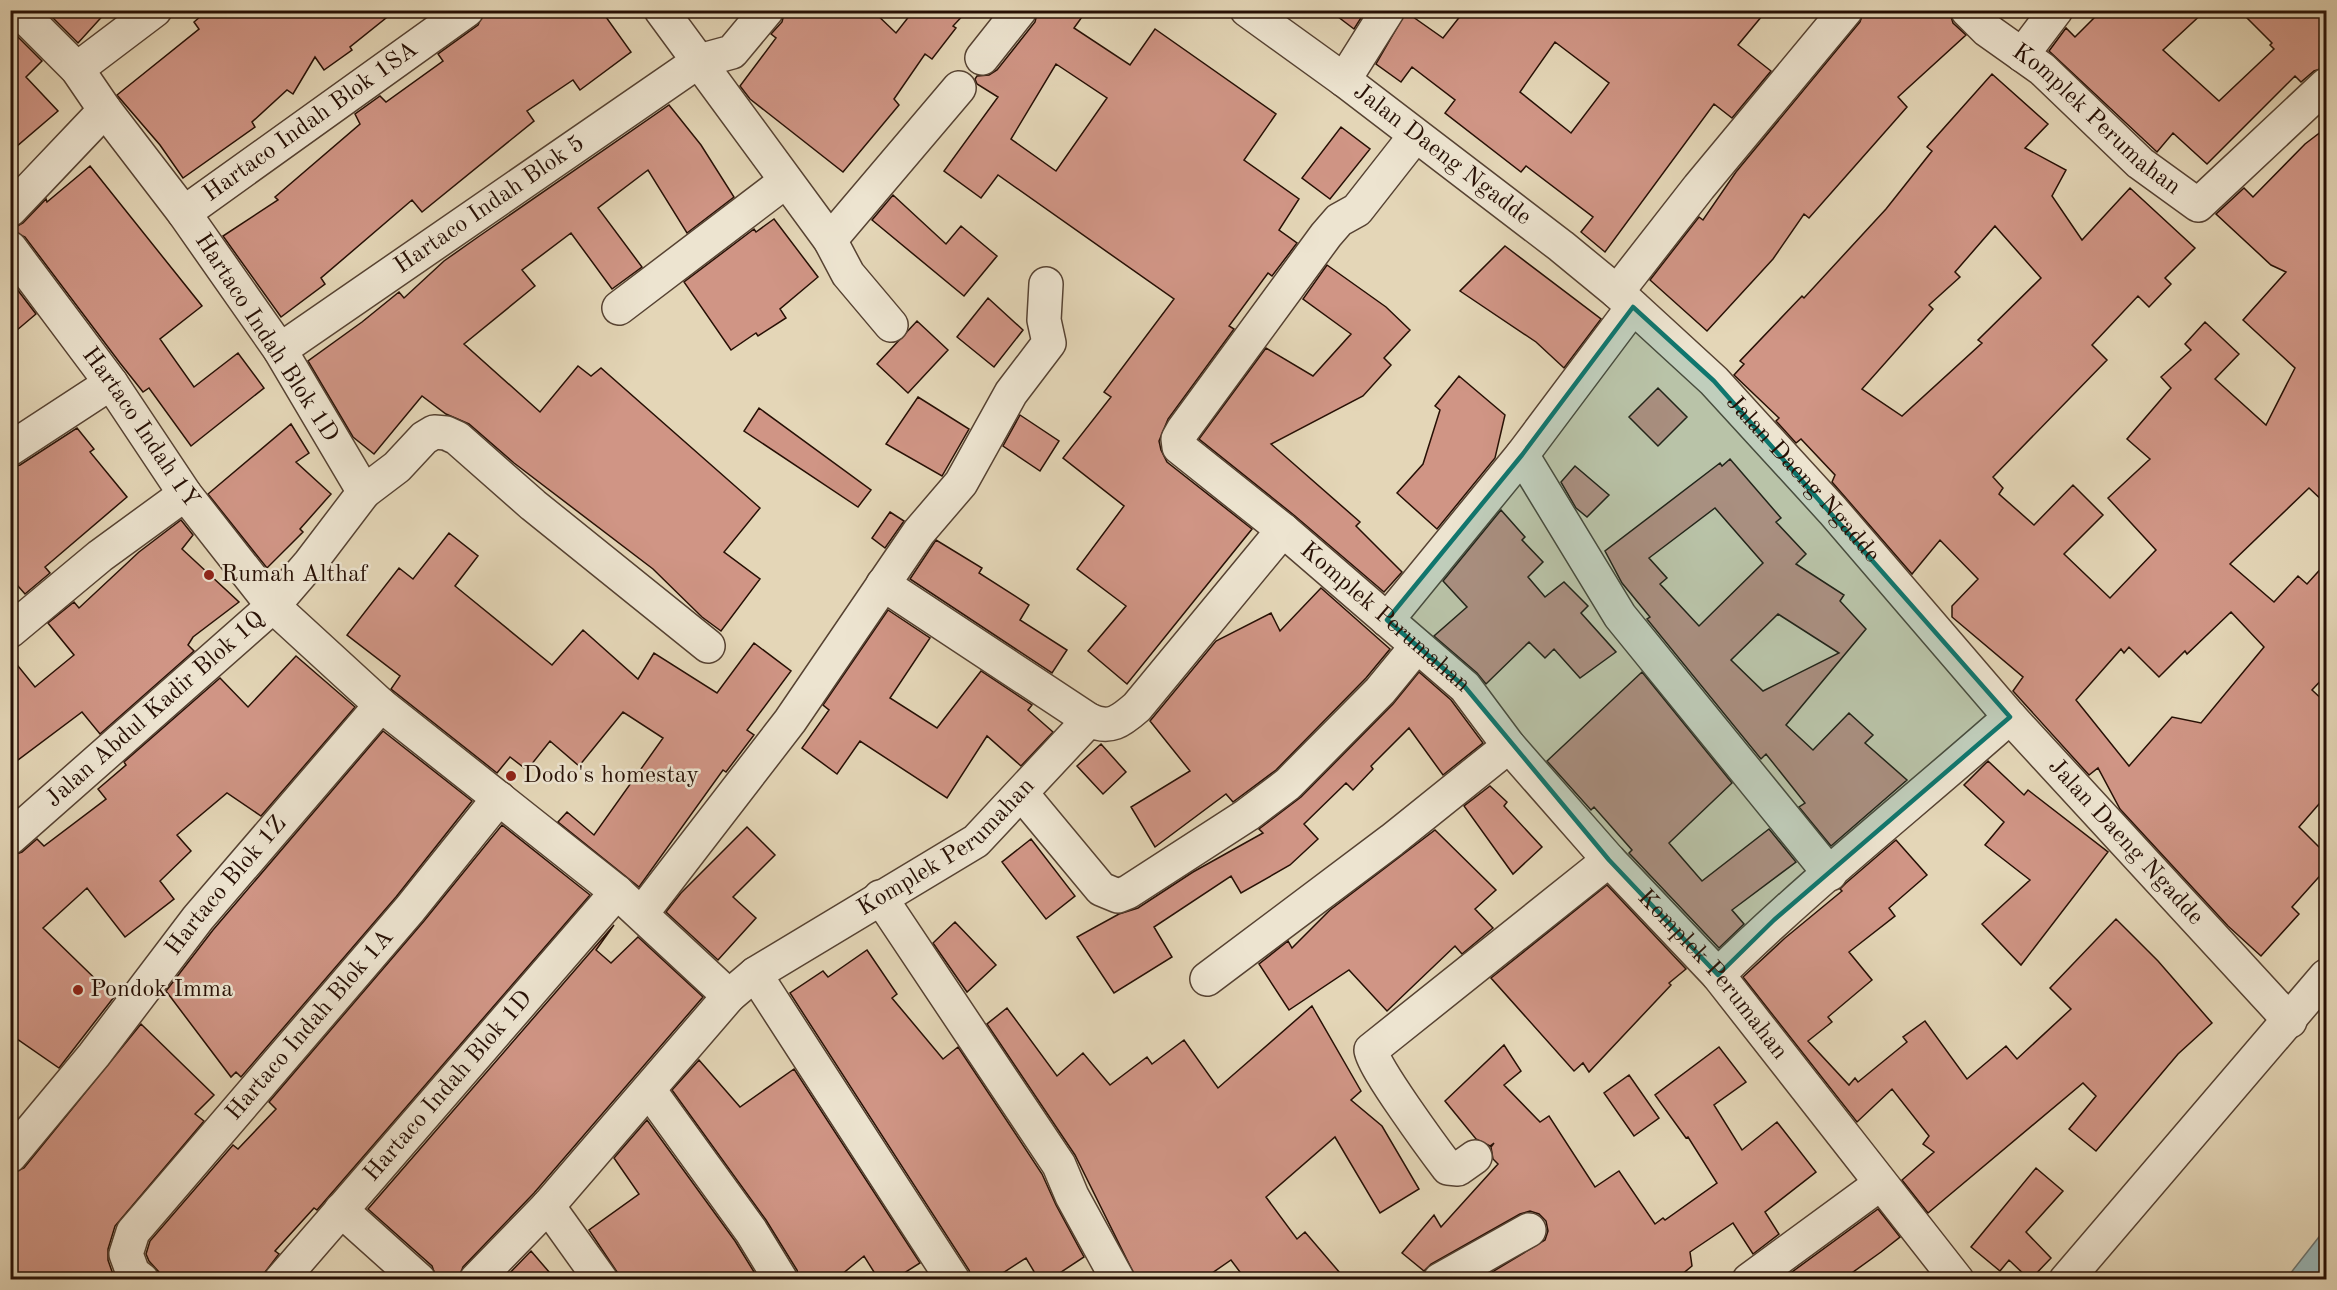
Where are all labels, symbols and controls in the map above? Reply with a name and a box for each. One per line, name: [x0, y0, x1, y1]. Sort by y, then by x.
street label: Hartaco Indah Blok 1SA: [199, 37, 422, 207]
street label: Komplek Perumahan: [2008, 40, 2185, 200]
street label: Jalan Daeng Ngadde: [1349, 80, 1535, 230]
street label: Hartaco Indah Blok 5: [391, 132, 589, 279]
street label: Hartaco Indah Blok 1D: [190, 229, 342, 447]
street label: Hartaco Indah 1Y: [77, 343, 203, 512]
street label: Jalan Daeng Ngadde: [1721, 390, 1884, 567]
street label: Komplek Perumahan: [1295, 538, 1474, 697]
place label: Rumah Althaf: [221, 563, 369, 587]
marker: Rumah Althaf: [202, 568, 216, 582]
street label: Jalan Abdul Kadir Blok 1Q: [42, 607, 269, 812]
street label: Jalan Daeng Ngadde: [2043, 754, 2208, 930]
place label: Dodo's homestay: [523, 764, 699, 788]
marker: Dodo's homestay: [504, 769, 518, 783]
street label: Komplek Perumahan: [854, 774, 1040, 921]
street label: Hartaco Blok 1Z: [162, 812, 291, 960]
street label: Komplek Perumahan: [1632, 886, 1792, 1064]
street label: Hartaco Indah Blok 1A: [222, 925, 398, 1125]
place label: Pondok Imma: [90, 978, 233, 1002]
marker: Pondok Imma: [71, 983, 85, 997]
street label: Hartaco Indah Blok 1D: [360, 987, 537, 1186]

